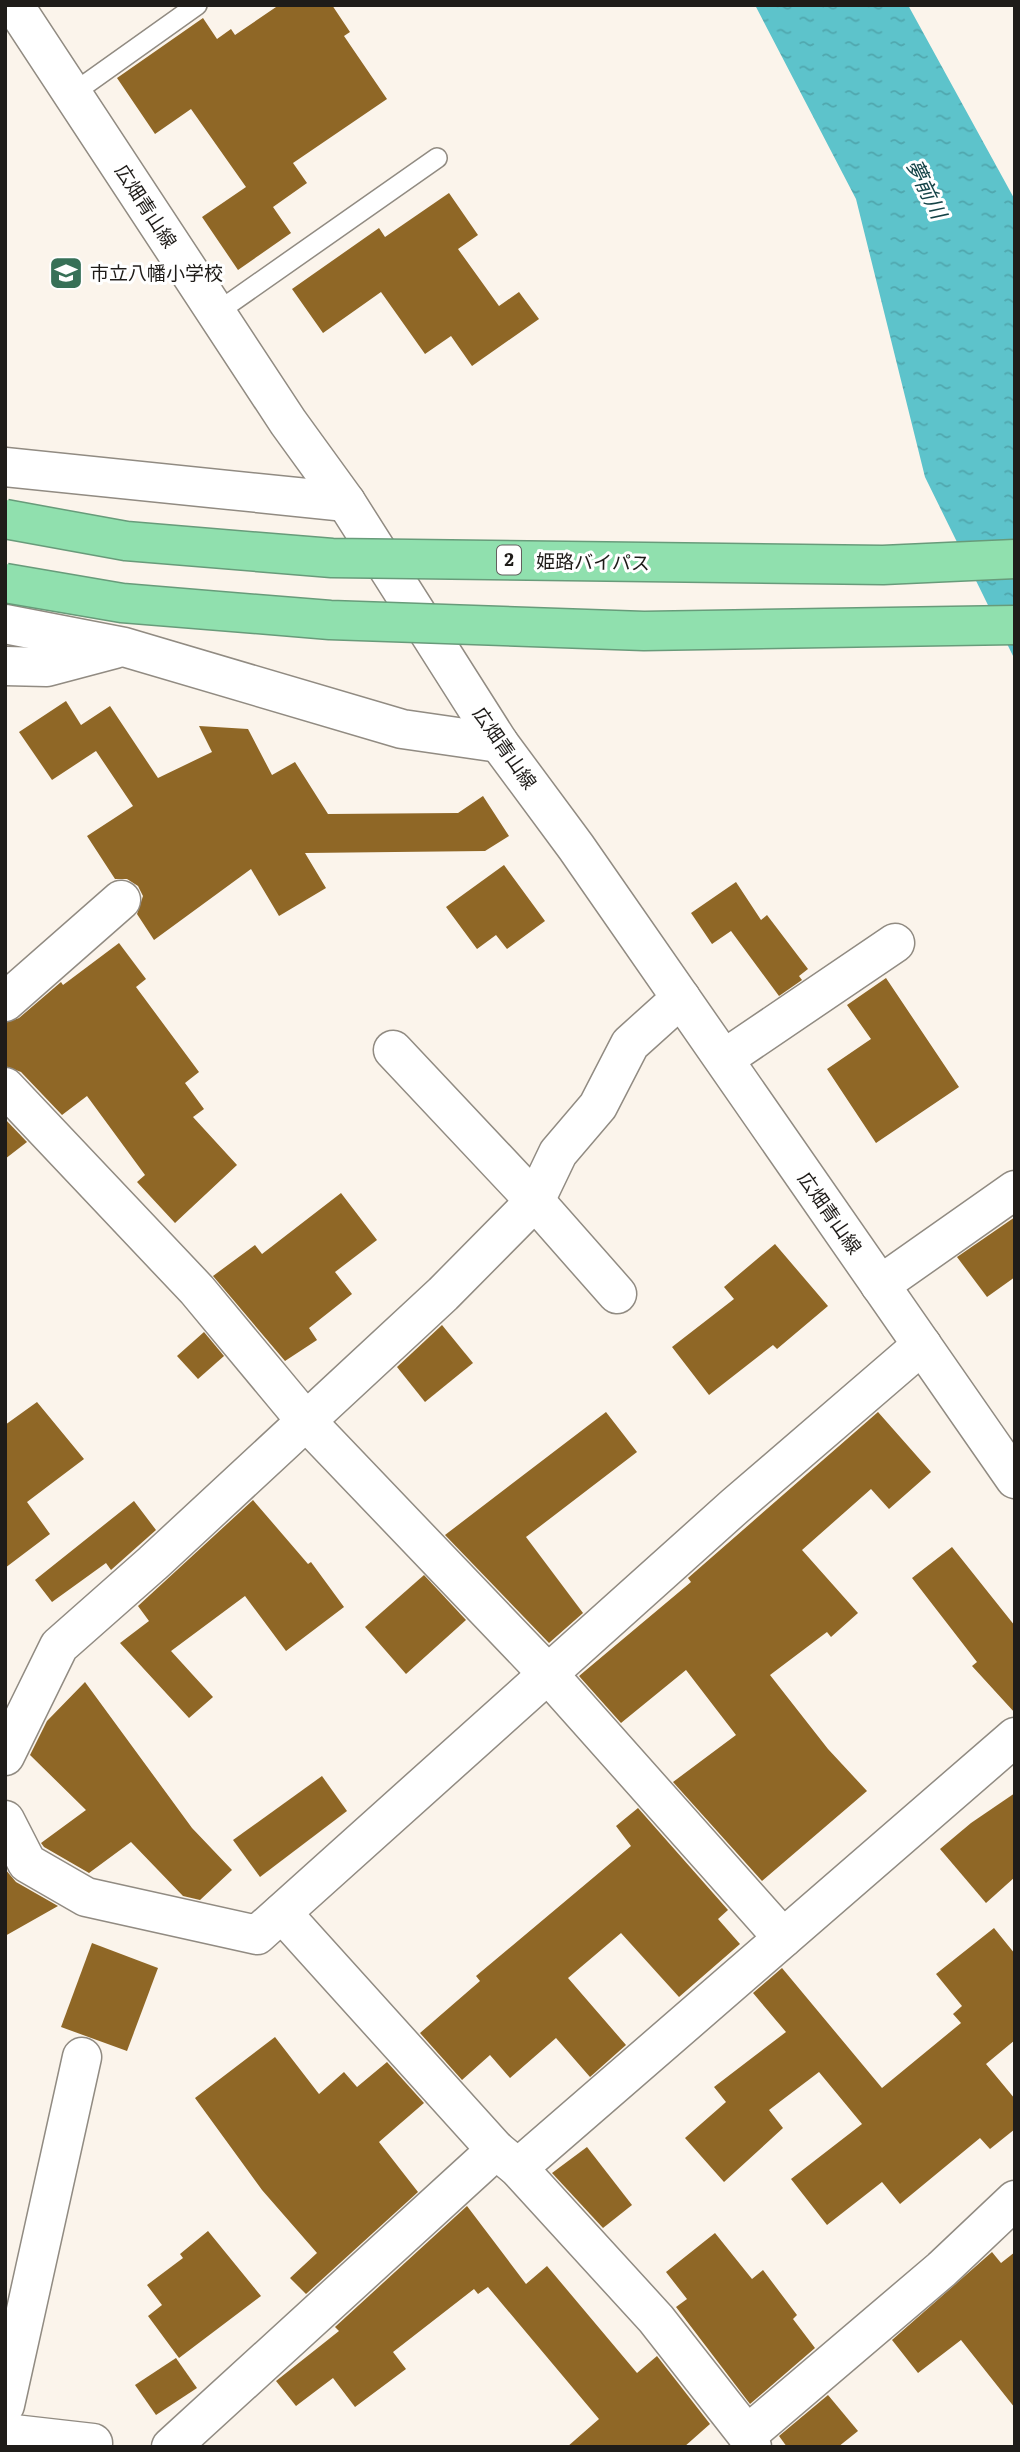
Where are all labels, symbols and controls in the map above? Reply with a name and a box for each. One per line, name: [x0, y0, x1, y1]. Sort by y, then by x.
water label: 夢前川: [901, 153, 957, 225]
street label: 広畑青山線: [109, 158, 184, 253]
school or university icon: 市立八幡小学校: [47, 254, 85, 292]
place label: 市立八幡小学校: [90, 258, 223, 286]
road number: 2: [497, 546, 521, 574]
street label: 姫路バイパス: [536, 546, 650, 576]
street label: 広畑青山線: [467, 700, 545, 794]
street label: 広畑青山線: [792, 1165, 870, 1259]

